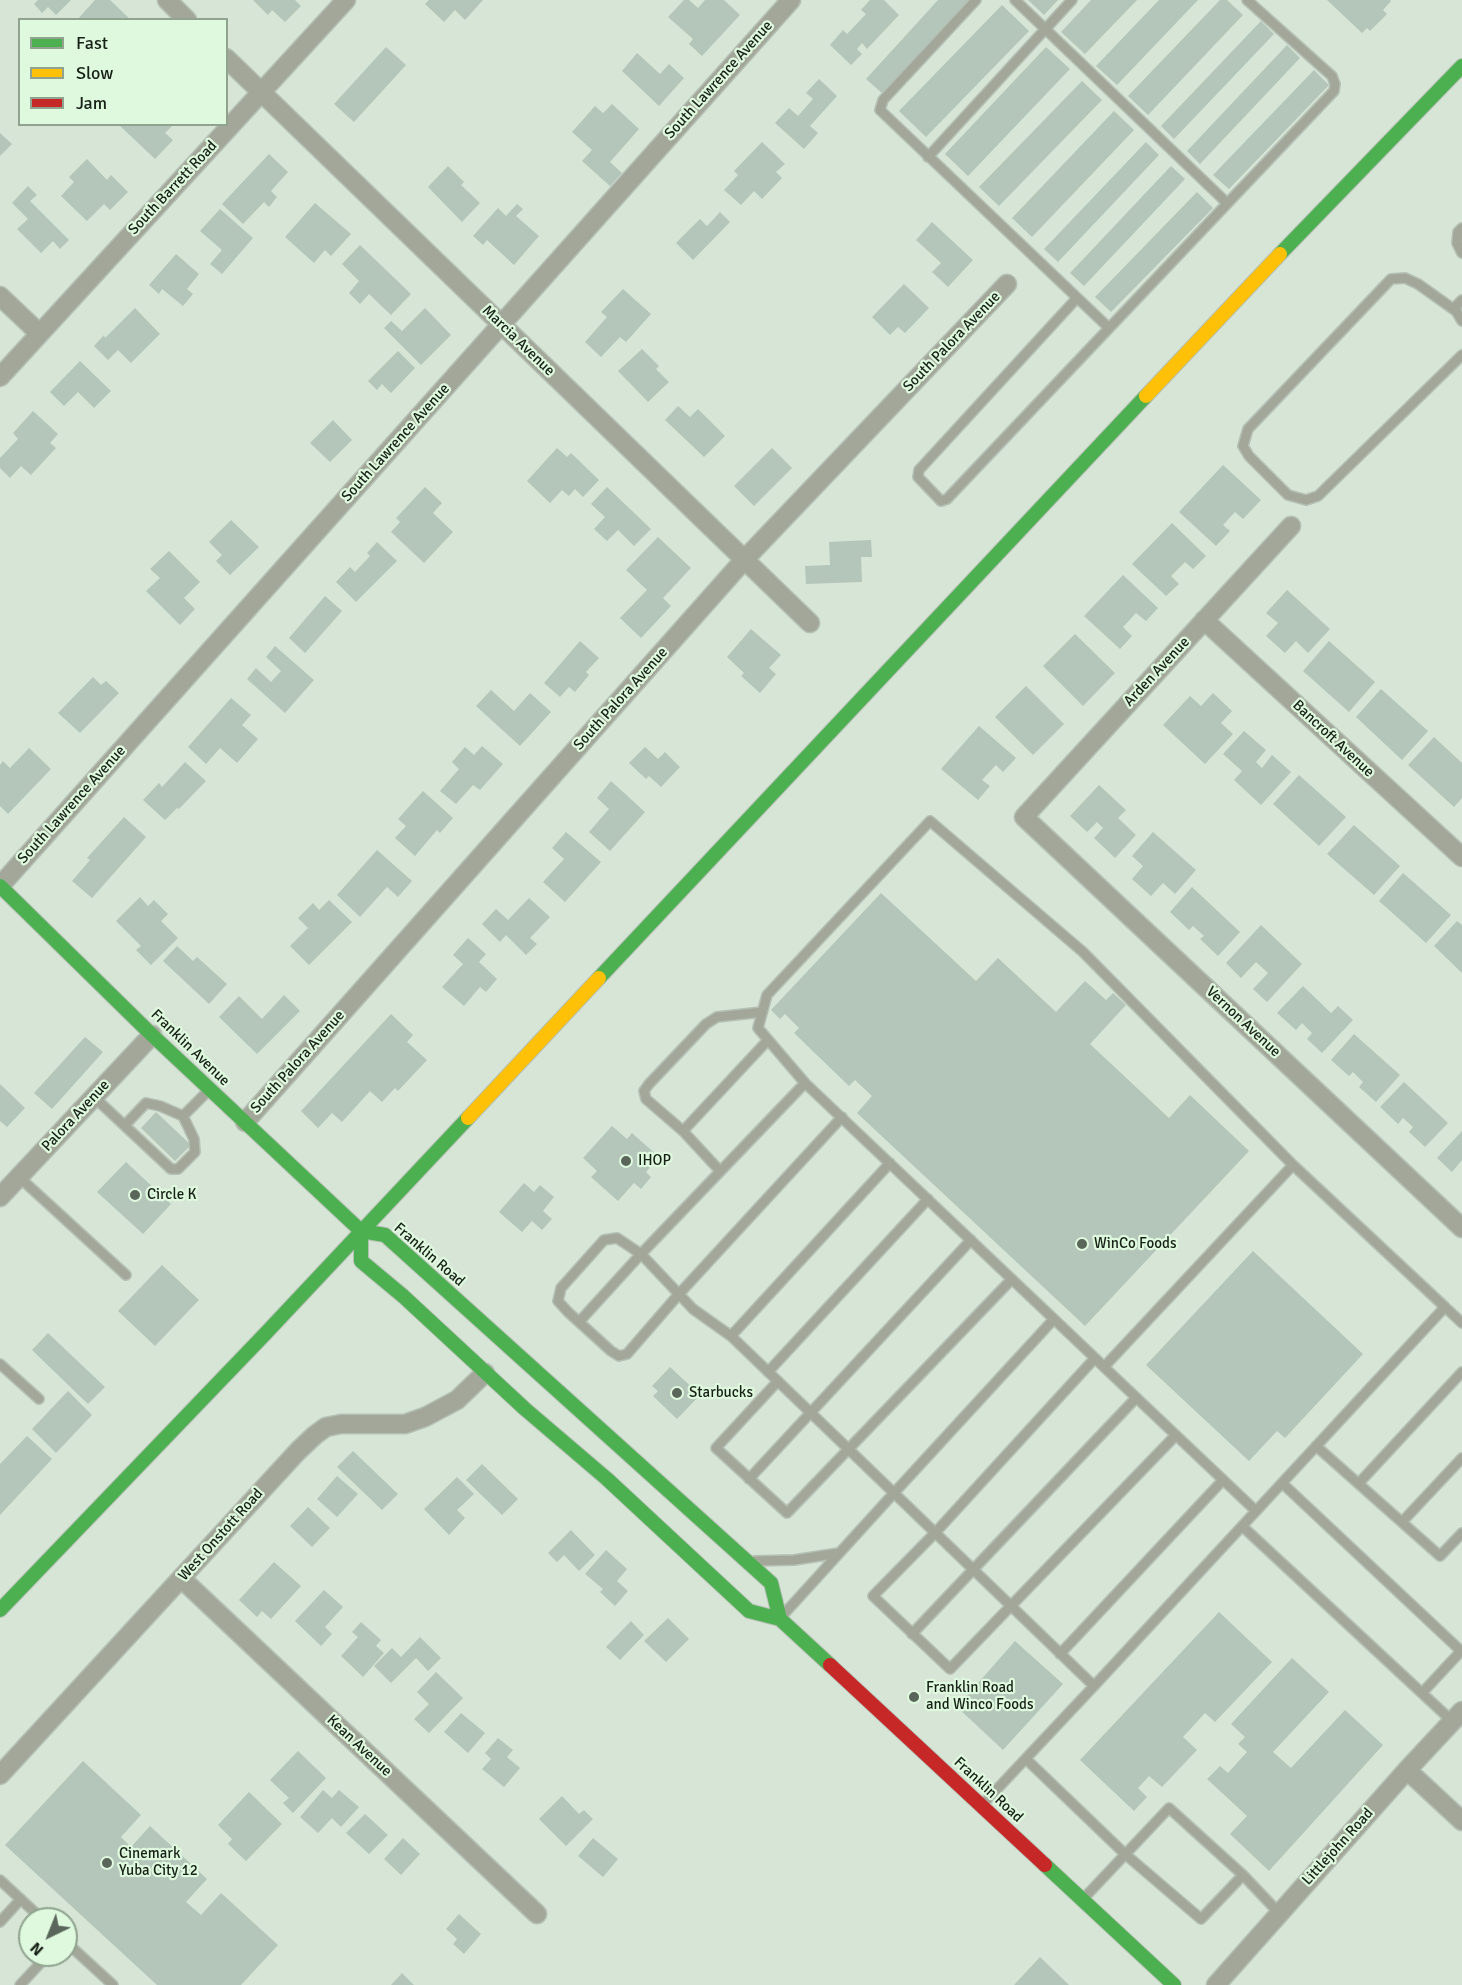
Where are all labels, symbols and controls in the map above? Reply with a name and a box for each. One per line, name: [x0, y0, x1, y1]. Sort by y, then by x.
street label: South Lawrence Avenue: [661, 17, 777, 143]
legend: [18, 18, 228, 126]
text: Fast: [76, 32, 108, 54]
text: Slow: [76, 62, 113, 84]
text: Jam: [76, 92, 107, 114]
street label: South Barrett Road: [125, 137, 221, 239]
street label: South Palora Avenue: [900, 288, 1004, 396]
street label: Marcia Avenue: [478, 302, 558, 380]
street label: South Lawrence Avenue: [338, 380, 454, 506]
street label: Arden Avenue: [1120, 634, 1194, 710]
street label: South Palora Avenue: [570, 644, 672, 754]
street label: Bancroft Avenue: [1289, 697, 1377, 781]
street label: South Lawrence Avenue: [14, 742, 130, 868]
street label: Vernon Avenue: [1202, 983, 1284, 1061]
street label: Franklin Avenue: [147, 1006, 233, 1090]
street label: South Palora Avenue: [247, 1007, 349, 1117]
street label: Palora Avenue: [38, 1077, 114, 1155]
place label: IHOP: [638, 1152, 671, 1170]
marker: IHOP: [619, 1154, 633, 1168]
place label: Circle K: [147, 1186, 196, 1204]
marker: Circle K: [128, 1188, 142, 1202]
street label: Franklin Road: [390, 1219, 468, 1291]
place label: WinCo Foods: [1094, 1235, 1177, 1253]
marker: WinCo Foods: [1075, 1237, 1089, 1251]
place label: Starbucks: [689, 1384, 753, 1402]
marker: Starbucks: [670, 1386, 684, 1400]
street label: West Onstott Road: [175, 1485, 267, 1585]
place label: Franklin Road and Winco Foods: [926, 1679, 1034, 1714]
marker: Franklin Road and Winco Foods: [907, 1690, 921, 1704]
street label: Kean Avenue: [323, 1711, 395, 1781]
street label: Franklin Road: [950, 1753, 1026, 1827]
street label: Littlejohn Road: [1299, 1805, 1377, 1889]
place label: Cinemark Yuba City 12: [119, 1845, 198, 1880]
marker: Cinemark Yuba City 12: [100, 1856, 114, 1870]
north arrow: [18, 1907, 78, 1967]
text: N: [26, 1938, 48, 1960]

